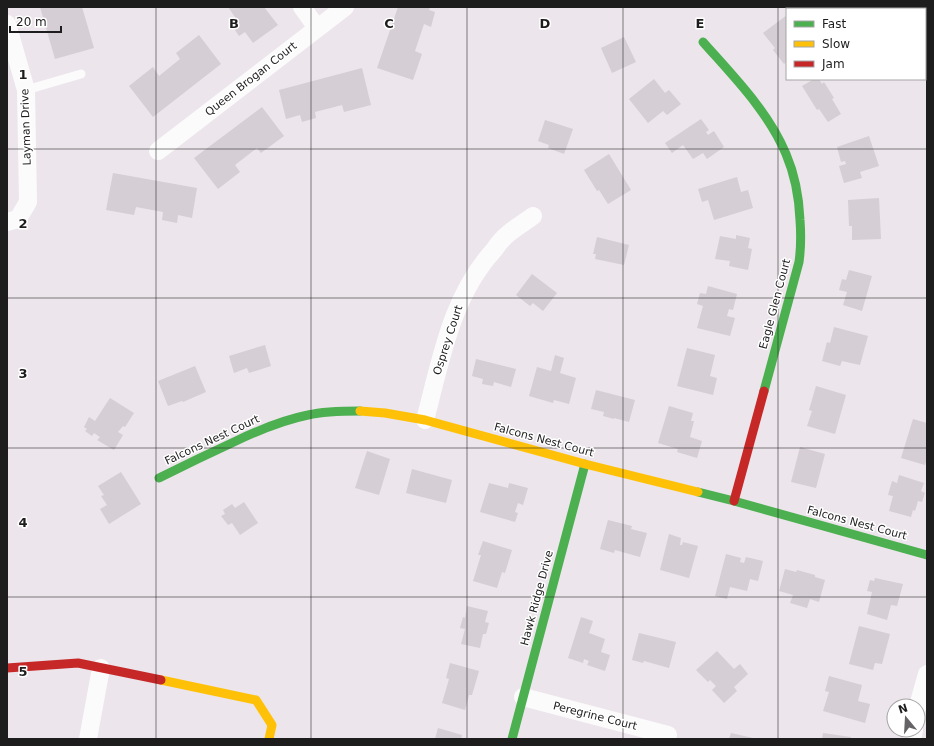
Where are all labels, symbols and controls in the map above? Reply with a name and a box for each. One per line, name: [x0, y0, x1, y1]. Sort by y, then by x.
scale bar: [10, 8, 61, 34]
legend: [786, 8, 926, 80]
text: 20 m: [16, 15, 47, 29]
text: B: [229, 16, 239, 31]
text: C: [384, 16, 394, 31]
text: D: [540, 16, 551, 31]
text: E: [696, 16, 704, 31]
text: Fast: [822, 17, 846, 31]
text: Slow: [822, 37, 850, 51]
street label: Queen Brogan Court: [203, 39, 300, 119]
text: Jam: [821, 57, 845, 71]
text: 1: [18, 67, 28, 82]
street label: Layman Drive: [18, 88, 34, 166]
text: 2: [18, 216, 28, 231]
street label: Eagle Glen Court: [757, 257, 793, 351]
street label: Osprey Court: [431, 303, 466, 377]
text: 3: [18, 366, 28, 381]
street label: Falcons Nest Court: [163, 412, 262, 468]
street label: Falcons Nest Court: [493, 420, 596, 460]
street label: Falcons Nest Court: [806, 503, 909, 543]
text: 4: [18, 515, 28, 530]
street label: Hawk Ridge Drive: [518, 549, 556, 647]
text: 5: [18, 664, 28, 679]
north arrow: [886, 698, 926, 738]
street label: Peregrine Court: [552, 699, 639, 733]
text: N: [897, 701, 909, 717]

